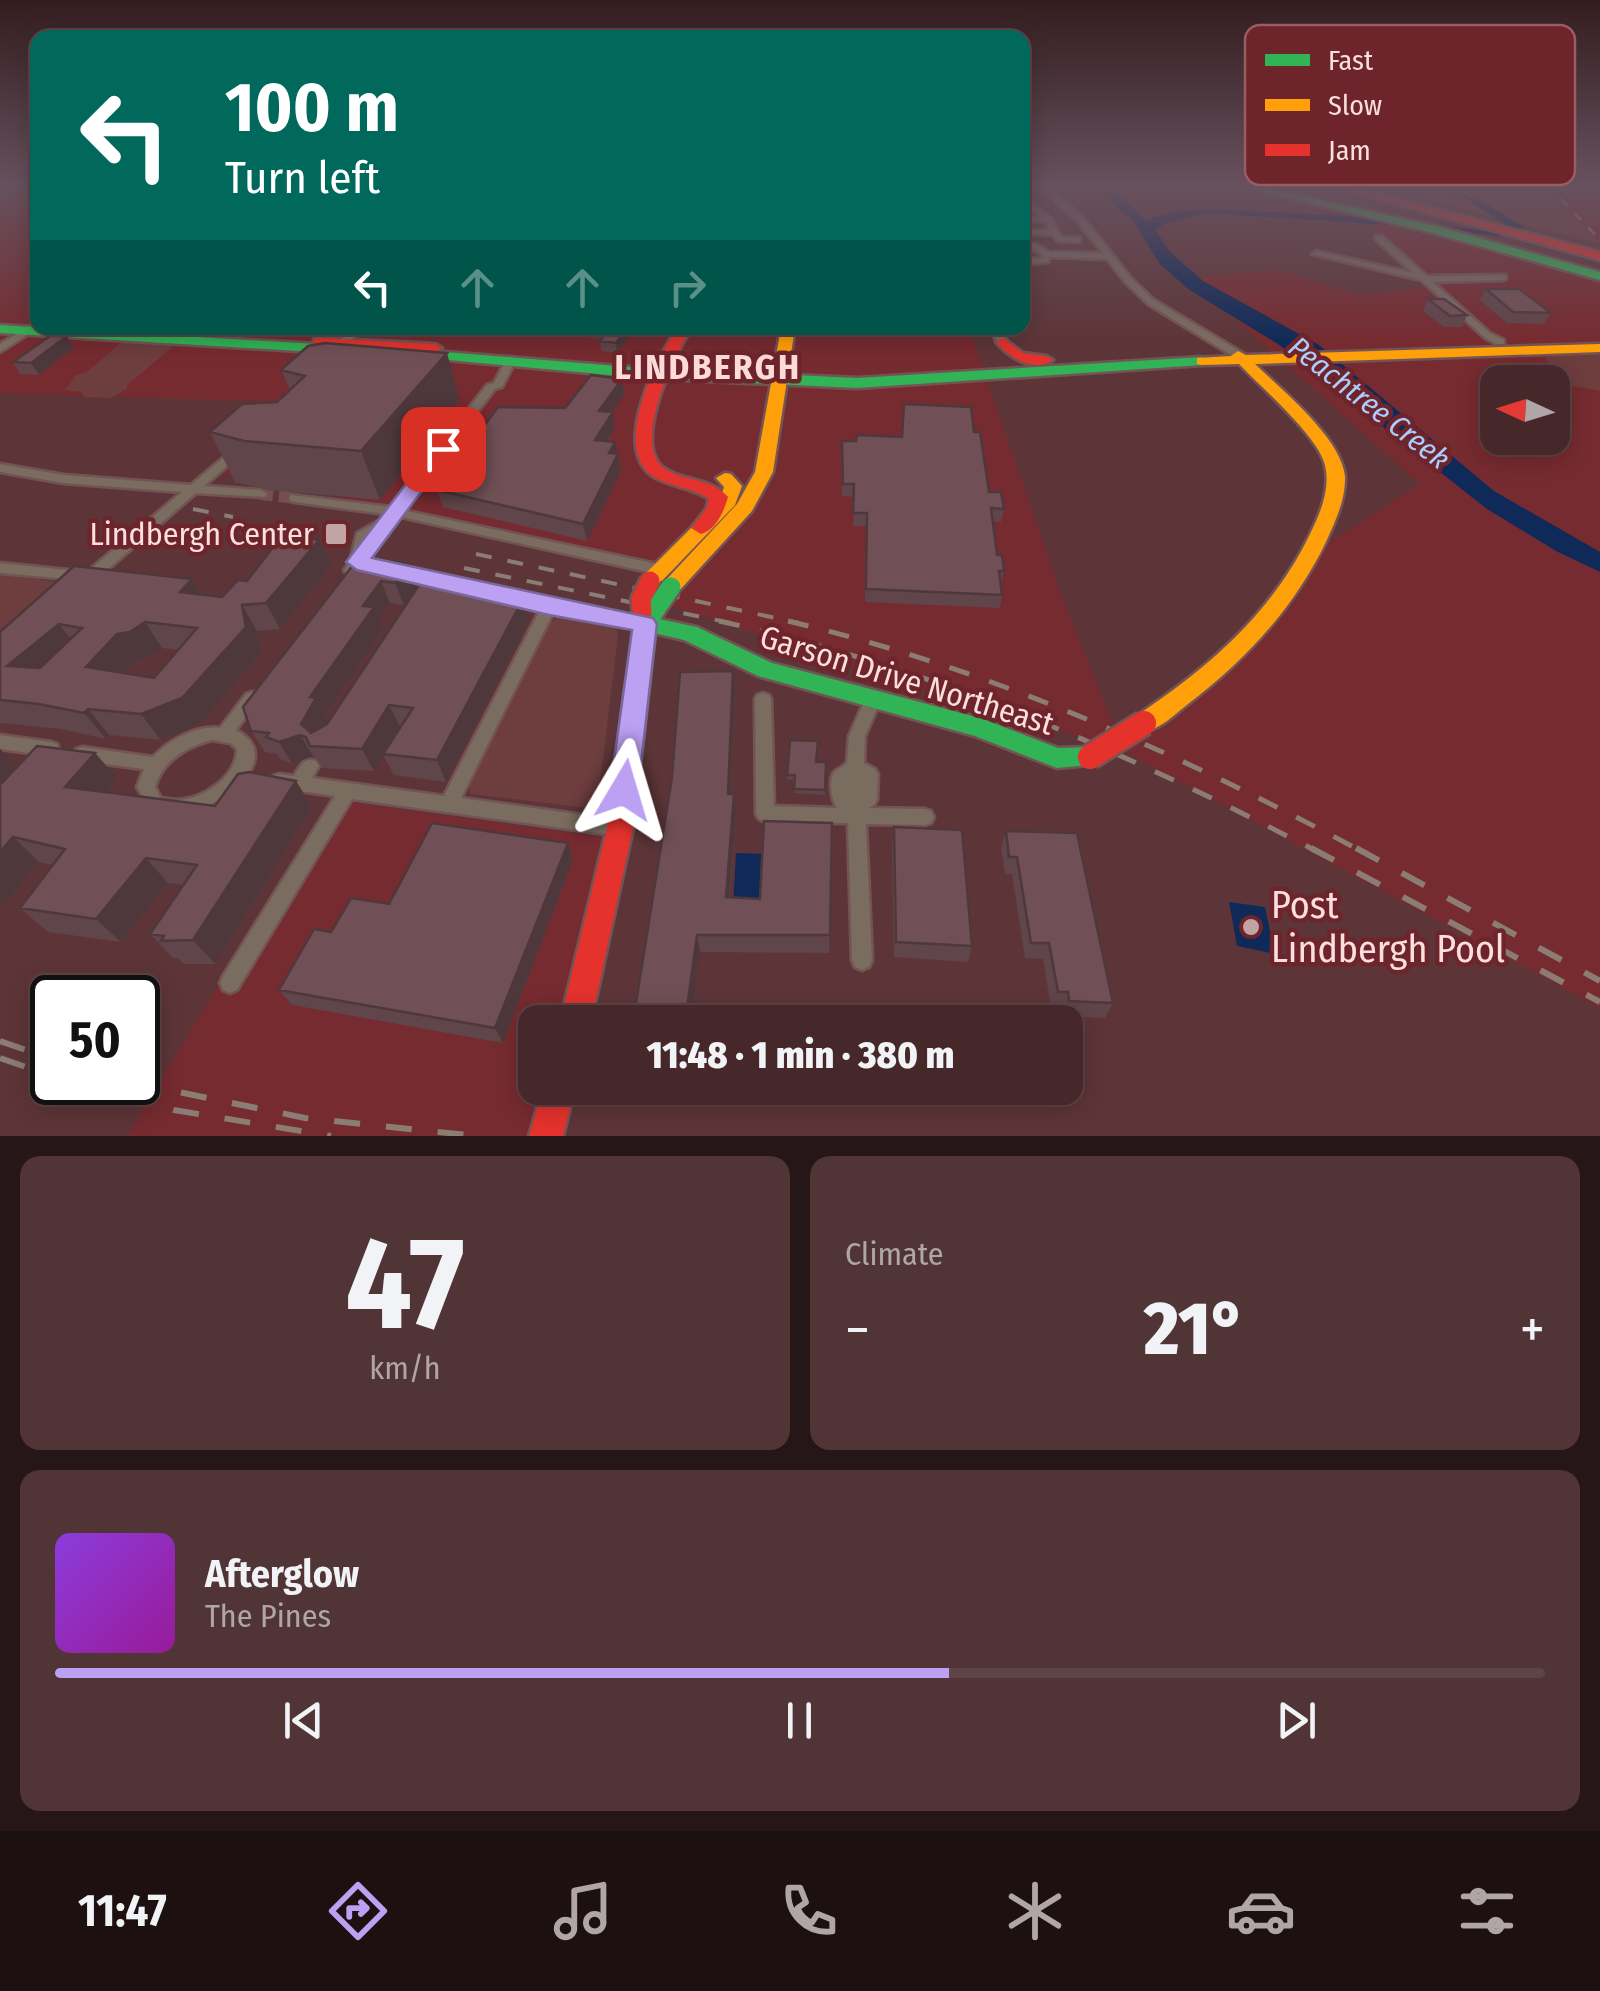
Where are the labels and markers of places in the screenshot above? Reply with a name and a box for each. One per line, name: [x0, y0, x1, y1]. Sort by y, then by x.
pin: [401, 407, 486, 492]
place label: Lindbergh Center: [90, 515, 314, 553]
marker: Lindbergh Center: [323, 521, 349, 547]
place label: Post Lindbergh Pool: [1271, 882, 1505, 972]
marker: Post Lindbergh Pool: [1240, 916, 1262, 938]

